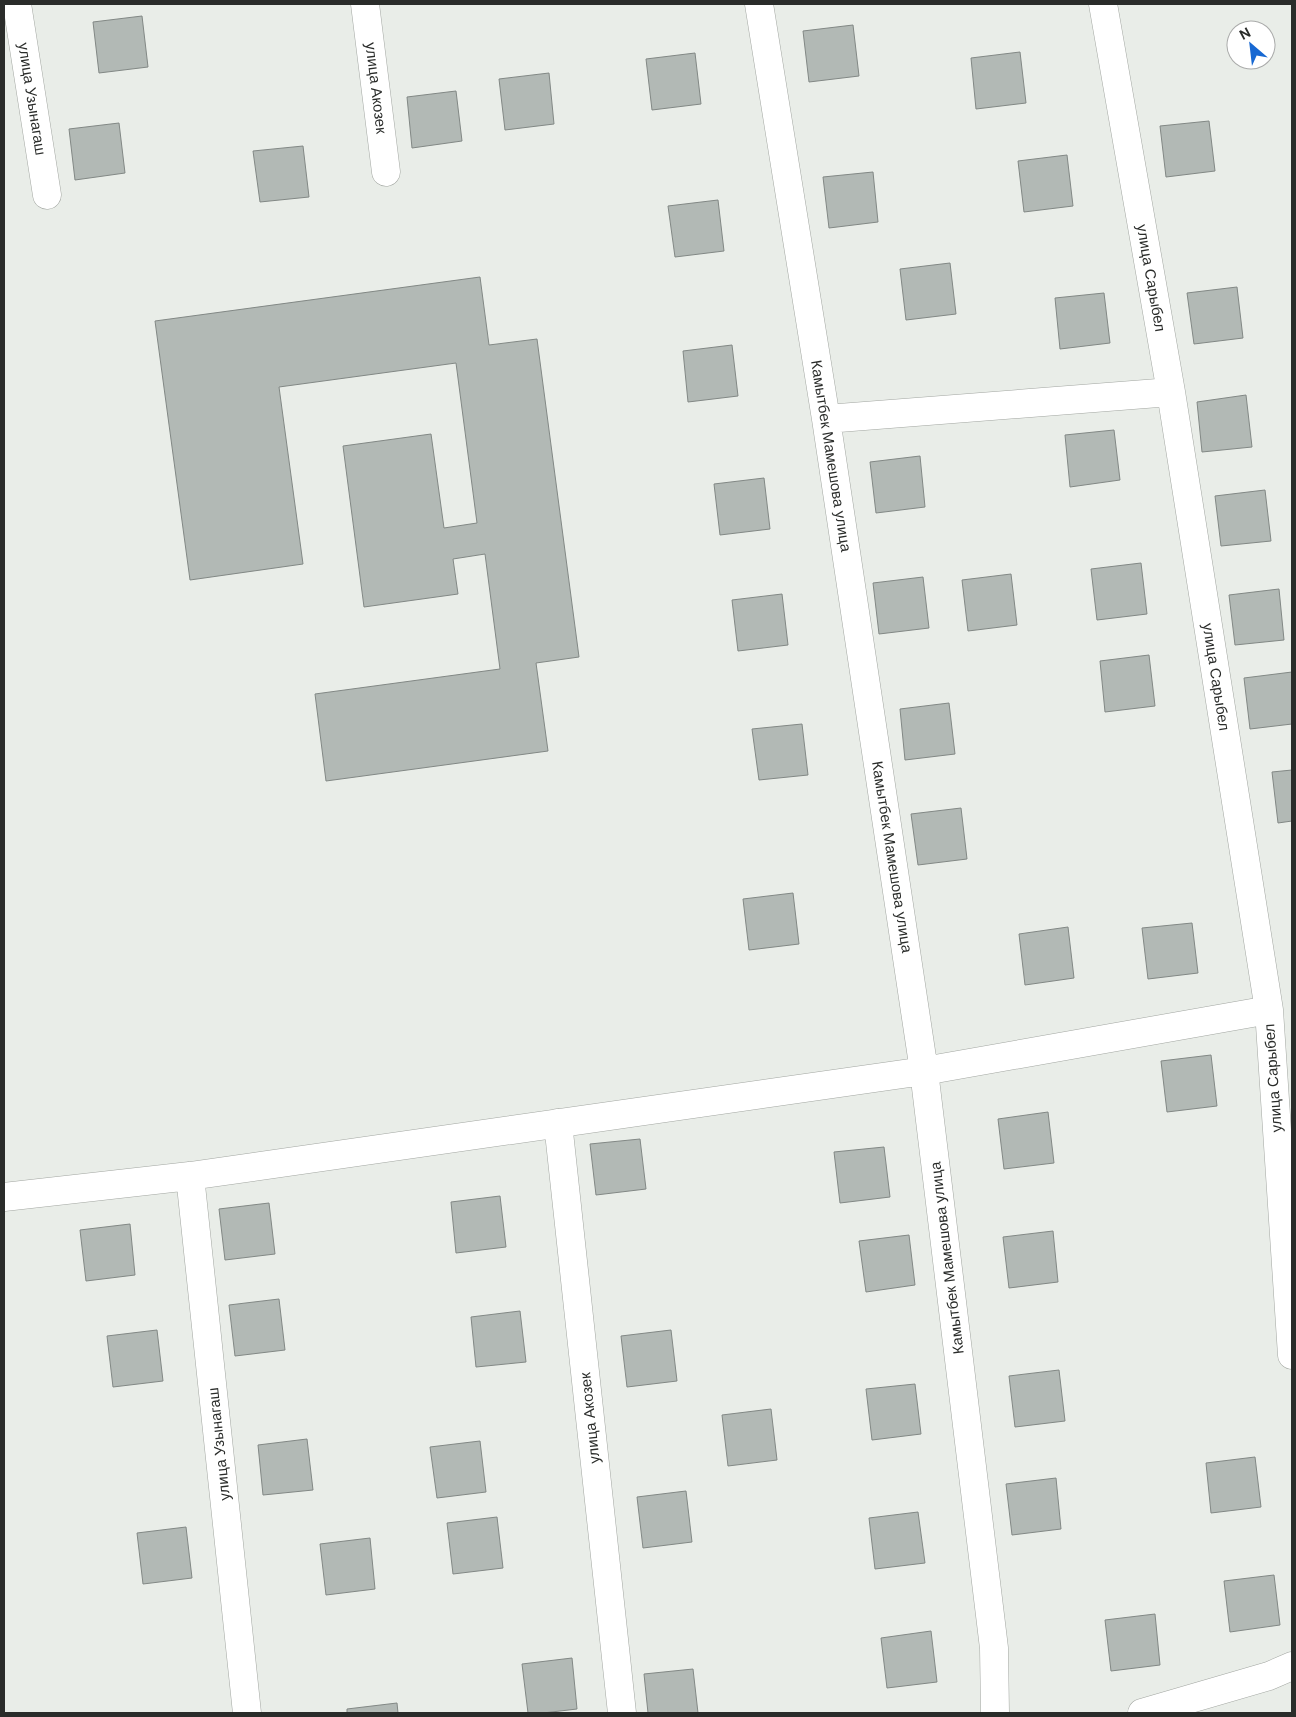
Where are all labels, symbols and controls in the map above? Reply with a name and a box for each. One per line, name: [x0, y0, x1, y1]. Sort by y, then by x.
north arrow: [1226, 20, 1276, 70]
text: N: [1236, 23, 1254, 44]
street label: улица Узынагаш: [13, 41, 51, 157]
street label: улица Акозек: [360, 41, 392, 135]
street label: улица Сарыбел: [1132, 223, 1170, 333]
street label: Камытбек Мамешова улица: [806, 359, 856, 554]
street label: улица Сарыбел: [1198, 622, 1234, 732]
street label: Камытбек Мамешова улица: [867, 760, 917, 955]
street label: улица Сарыбел: [1259, 1023, 1287, 1133]
street label: Камытбек Мамешова улица: [925, 1160, 969, 1355]
street label: улица Акозек: [575, 1371, 605, 1465]
street label: улица Узынагаш: [203, 1386, 235, 1502]

